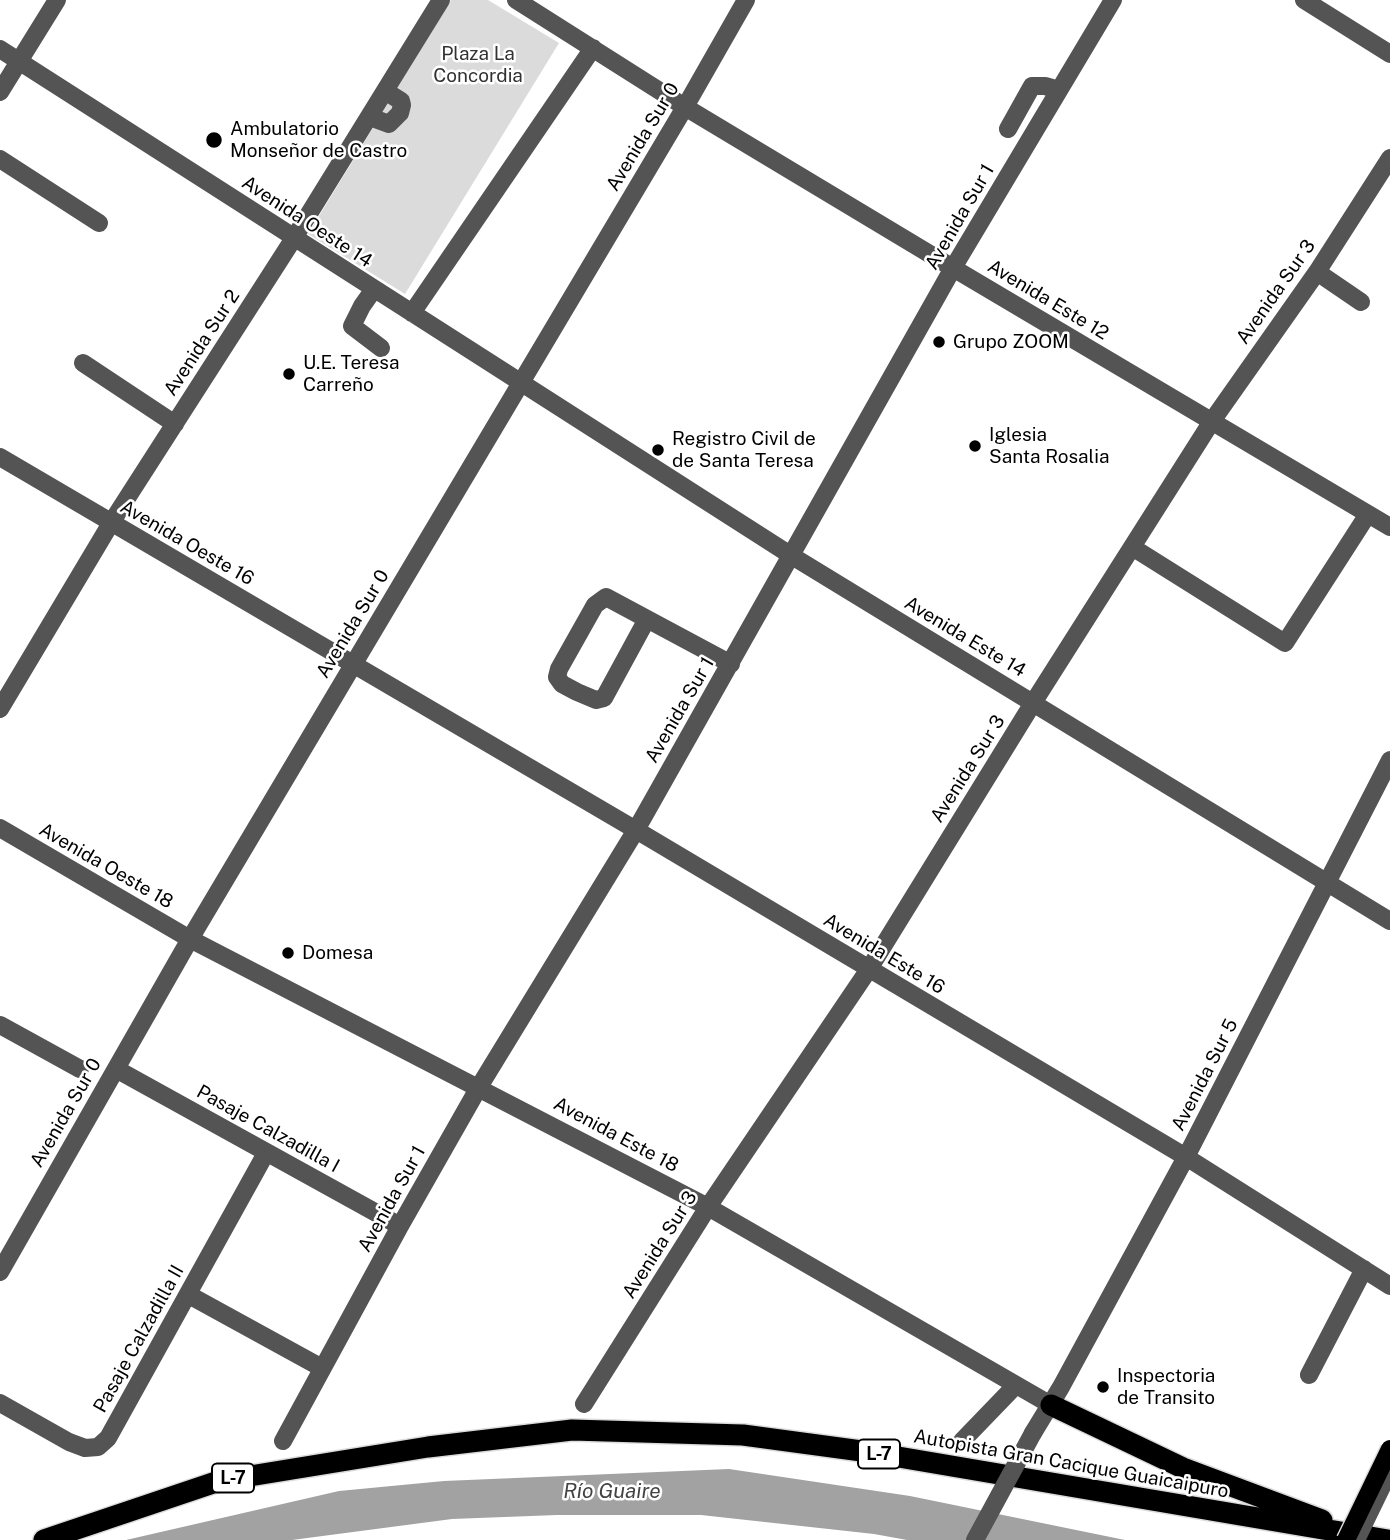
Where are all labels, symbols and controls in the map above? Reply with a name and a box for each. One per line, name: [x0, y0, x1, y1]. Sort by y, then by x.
park label: Plaza La Concordia: [433, 43, 523, 87]
street label: Avenida Sur 0: [602, 79, 684, 195]
place label: Ambulatorio Monseñor de Castro: [230, 118, 407, 162]
marker: Ambulatorio Monseñor de Castro: [204, 130, 224, 150]
street label: Avenida Sur 1: [921, 160, 999, 274]
street label: Avenida Oeste 14: [238, 171, 376, 273]
street label: Avenida Sur 3: [1232, 235, 1320, 349]
street label: Avenida Este 12: [983, 255, 1113, 345]
street label: Avenida Sur 2: [159, 286, 245, 400]
place label: Grupo ZOOM: [953, 331, 1069, 353]
marker: Grupo ZOOM: [931, 334, 947, 350]
place label: U.E. Teresa Carreño: [303, 352, 399, 396]
marker: U.E. Teresa Carreño: [281, 366, 297, 382]
place label: Iglesia Santa Rosalia: [989, 424, 1109, 468]
place label: Registro Civil de de Santa Teresa: [672, 428, 816, 472]
marker: Iglesia Santa Rosalia: [967, 438, 983, 454]
marker: Registro Civil de de Santa Teresa: [650, 442, 666, 458]
street label: Avenida Oeste 16: [116, 495, 258, 591]
street label: Avenida Sur 0: [312, 566, 394, 682]
street label: Avenida Este 14: [900, 592, 1030, 682]
street label: Avenida Sur 1: [641, 653, 719, 767]
street label: Avenida Sur 3: [926, 711, 1010, 827]
street label: Avenida Oeste 18: [35, 818, 177, 914]
street label: Avenida Este 16: [819, 909, 949, 999]
place label: Domesa: [302, 942, 373, 964]
marker: Domesa: [280, 945, 296, 961]
street label: Avenida Sur 5: [1167, 1015, 1243, 1135]
street label: Avenida Sur 0: [26, 1054, 106, 1172]
street label: Pasaje Calzadilla I: [193, 1080, 343, 1178]
street label: Avenida Este 18: [550, 1092, 682, 1178]
street label: Avenida Sur 1: [353, 1142, 431, 1256]
street label: Avenida Sur 3: [618, 1187, 702, 1303]
street label: Pasaje Calzadilla II: [89, 1261, 189, 1417]
place label: Inspectoria de Transito: [1117, 1365, 1215, 1409]
marker: Inspectoria de Transito: [1095, 1379, 1111, 1395]
street label: Autopista Gran Cacique Guaicaipuro: [912, 1425, 1230, 1503]
road number: L-7: [858, 1440, 900, 1469]
road number: L-7: [212, 1464, 254, 1492]
water label: Río Guaire: [563, 1479, 661, 1505]

